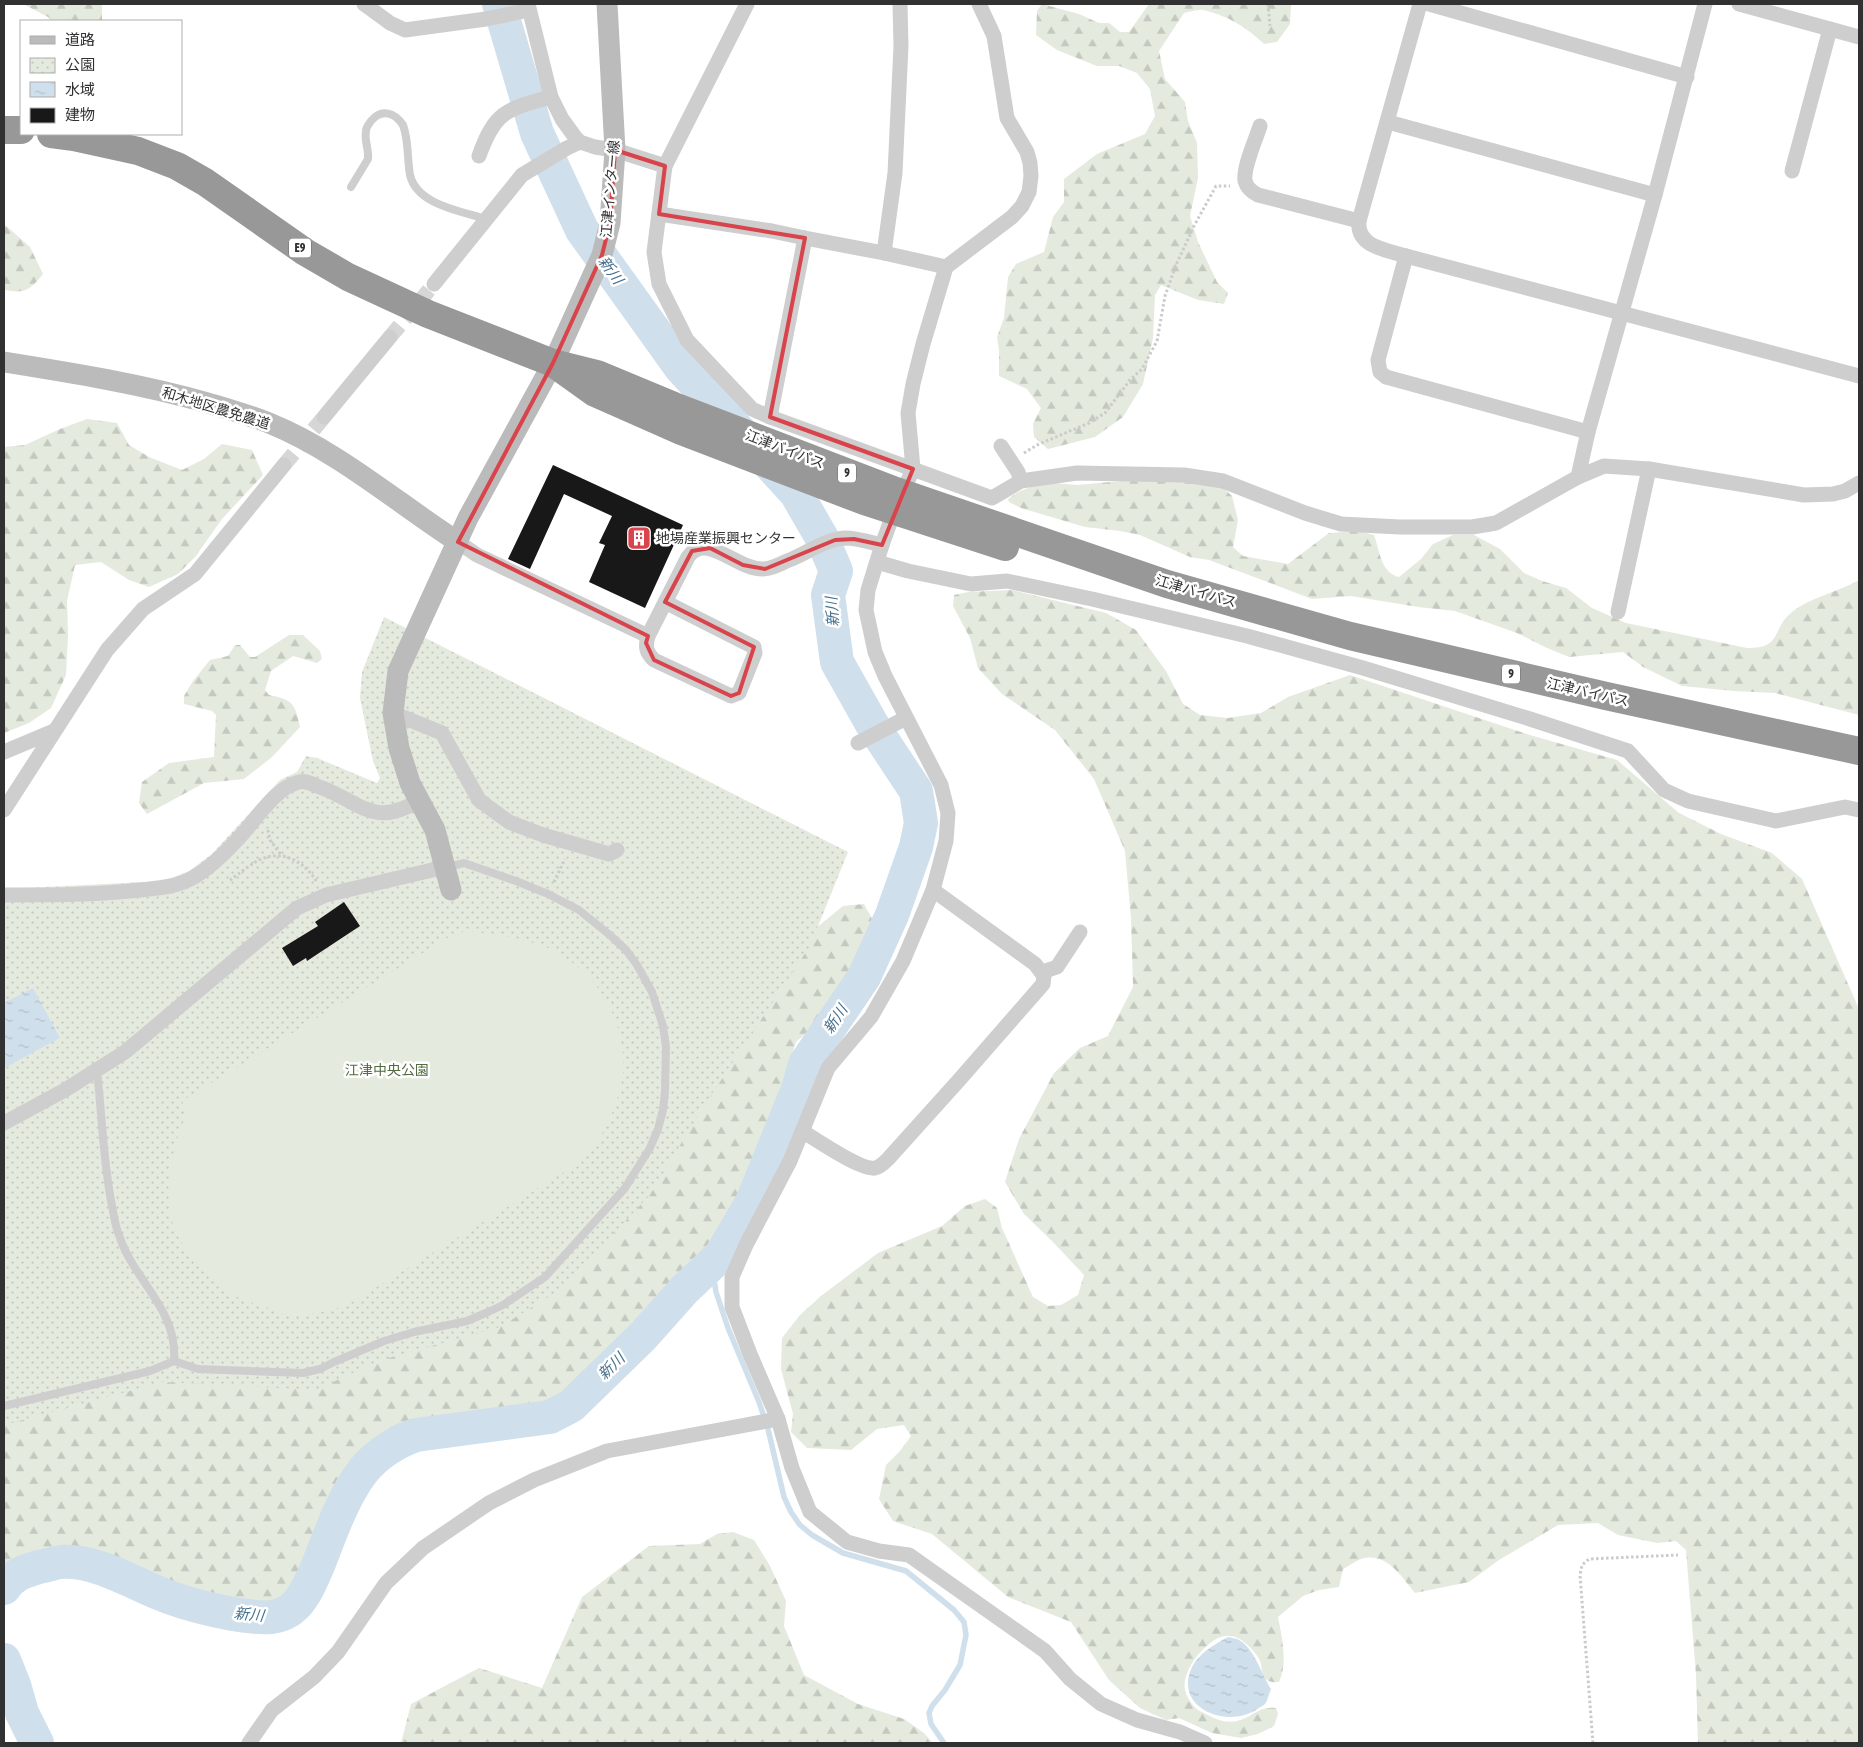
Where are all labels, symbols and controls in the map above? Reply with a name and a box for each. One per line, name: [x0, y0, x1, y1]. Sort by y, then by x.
legend: [20, 20, 182, 135]
text: 道路: [65, 31, 95, 48]
text: 公園: [65, 56, 95, 73]
text: 水域: [65, 81, 95, 98]
text: 建物: [65, 106, 95, 123]
street label: 江津インター線: [598, 139, 622, 239]
road number: E9: [289, 238, 311, 258]
water label: 新川: [595, 253, 628, 289]
street label: 和木地区農免農道: [160, 384, 272, 432]
street label: 江津バイパス: [743, 427, 827, 471]
road number: 9: [838, 463, 856, 482]
building icon: 地場産業振興センター: [626, 525, 652, 551]
place label: 地場産業振興センター: [656, 530, 796, 546]
street label: 江津バイパス: [1154, 572, 1238, 610]
water label: 新川: [822, 594, 842, 628]
road number: 9: [1502, 664, 1520, 684]
street label: 江津バイパス: [1545, 675, 1631, 709]
water label: 新川: [820, 1000, 852, 1036]
park label: 江津中央公園: [345, 1062, 429, 1078]
water label: 新川: [594, 1348, 629, 1383]
water label: 新川: [233, 1604, 267, 1624]

